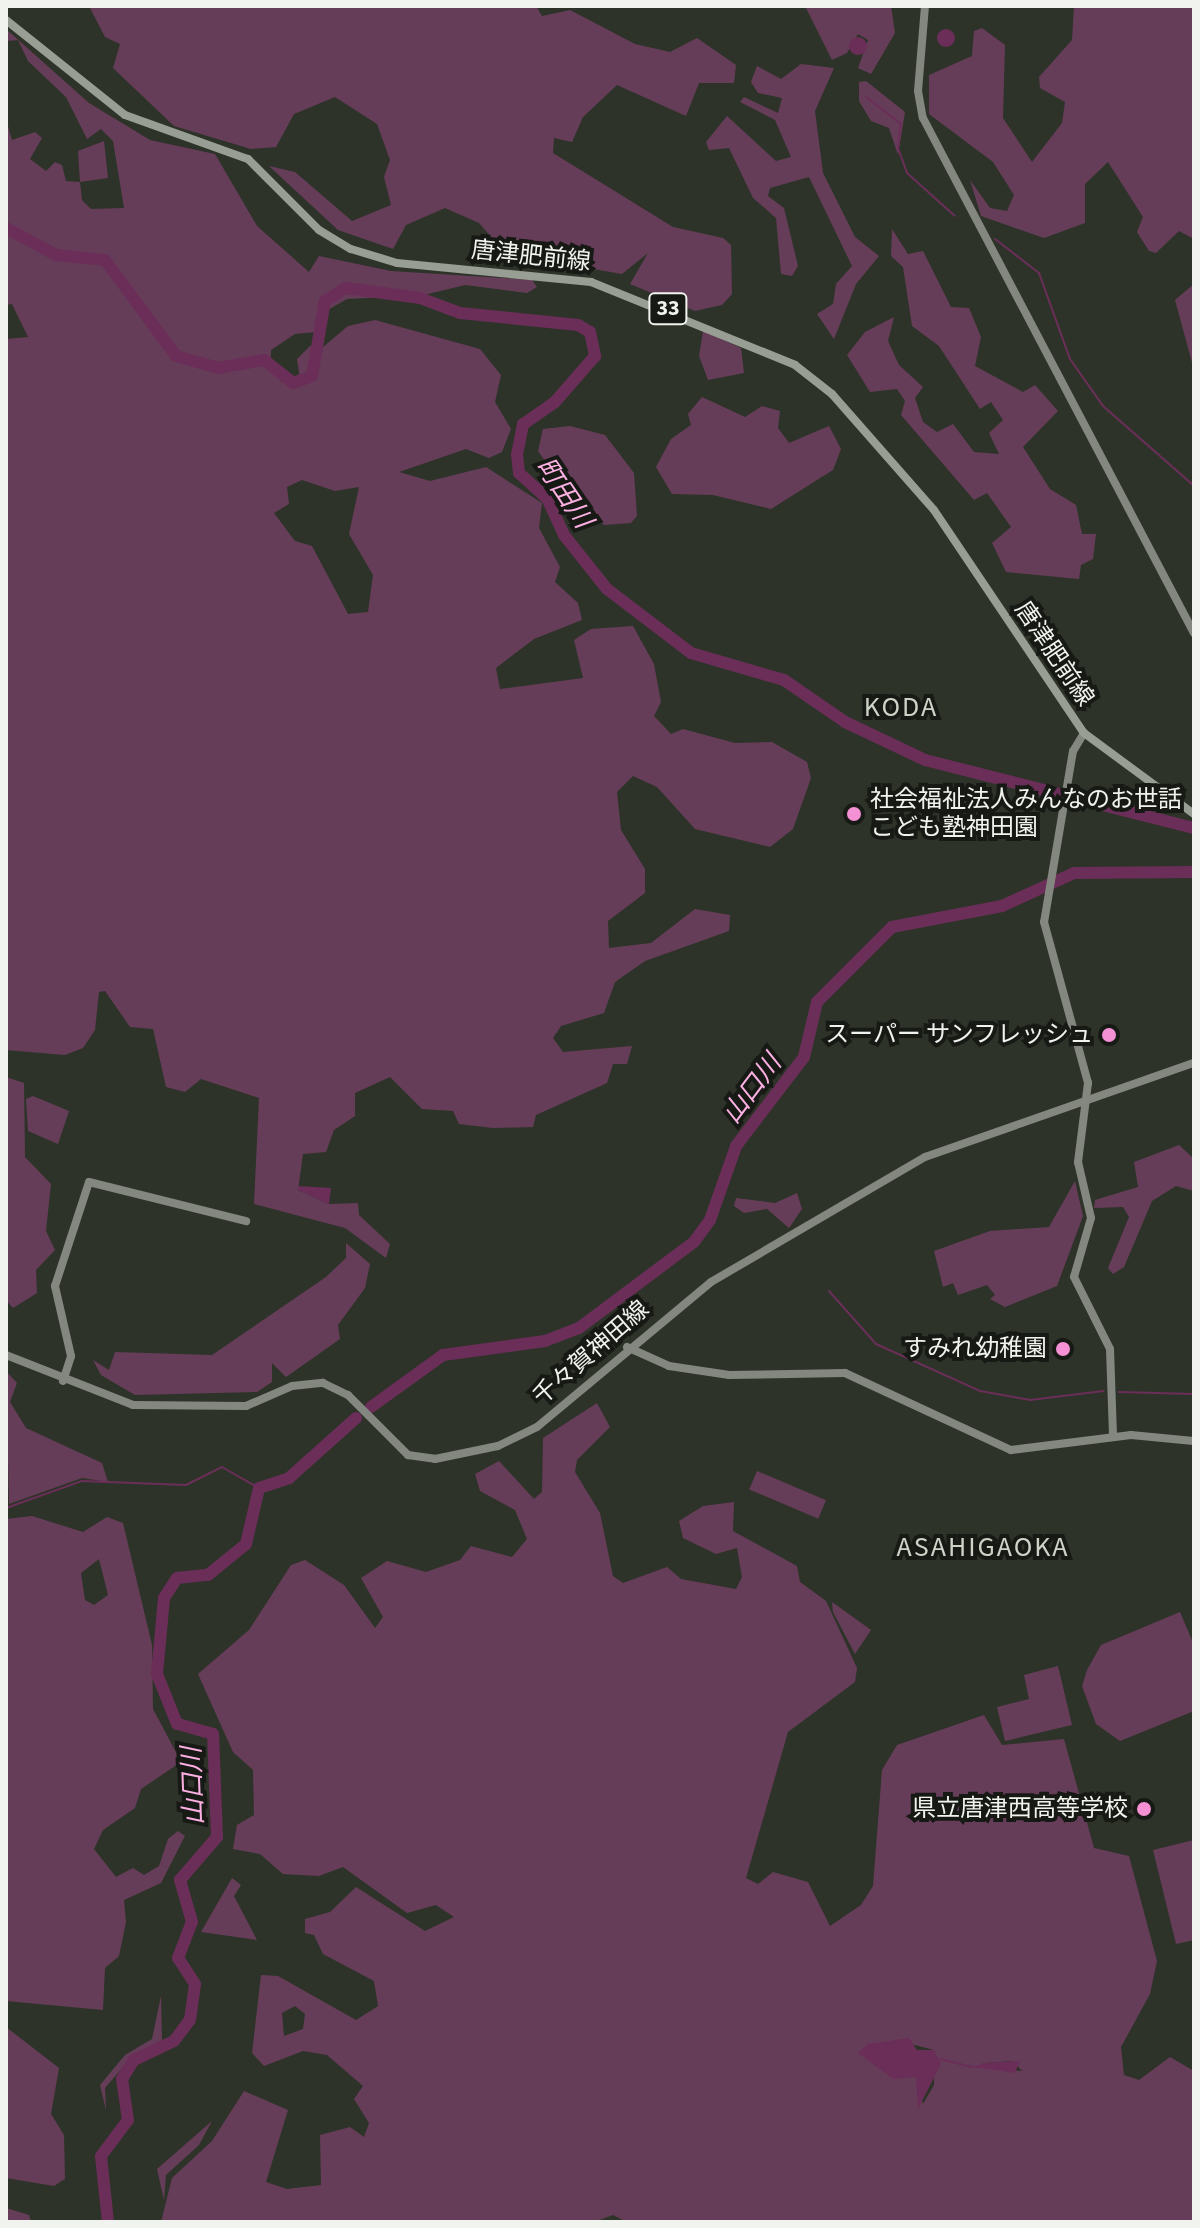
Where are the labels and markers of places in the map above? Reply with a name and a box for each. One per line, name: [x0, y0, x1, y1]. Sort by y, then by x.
place label: 社会福祉法人みんなのお世話 こども塾神田園: [870, 786, 1182, 842]
marker: 社会福祉法人みんなのお世話 こども塾神田園: [845, 805, 863, 823]
place label: スーパー サンフレッシュ: [824, 1021, 1093, 1049]
marker: スーパー サンフレッシュ: [1100, 1026, 1118, 1044]
place label: すみれ幼稚園: [903, 1335, 1047, 1363]
marker: すみれ幼稚園: [1054, 1340, 1072, 1358]
place label: 県立唐津西高等学校: [912, 1795, 1128, 1823]
marker: 県立唐津西高等学校: [1135, 1800, 1153, 1818]

